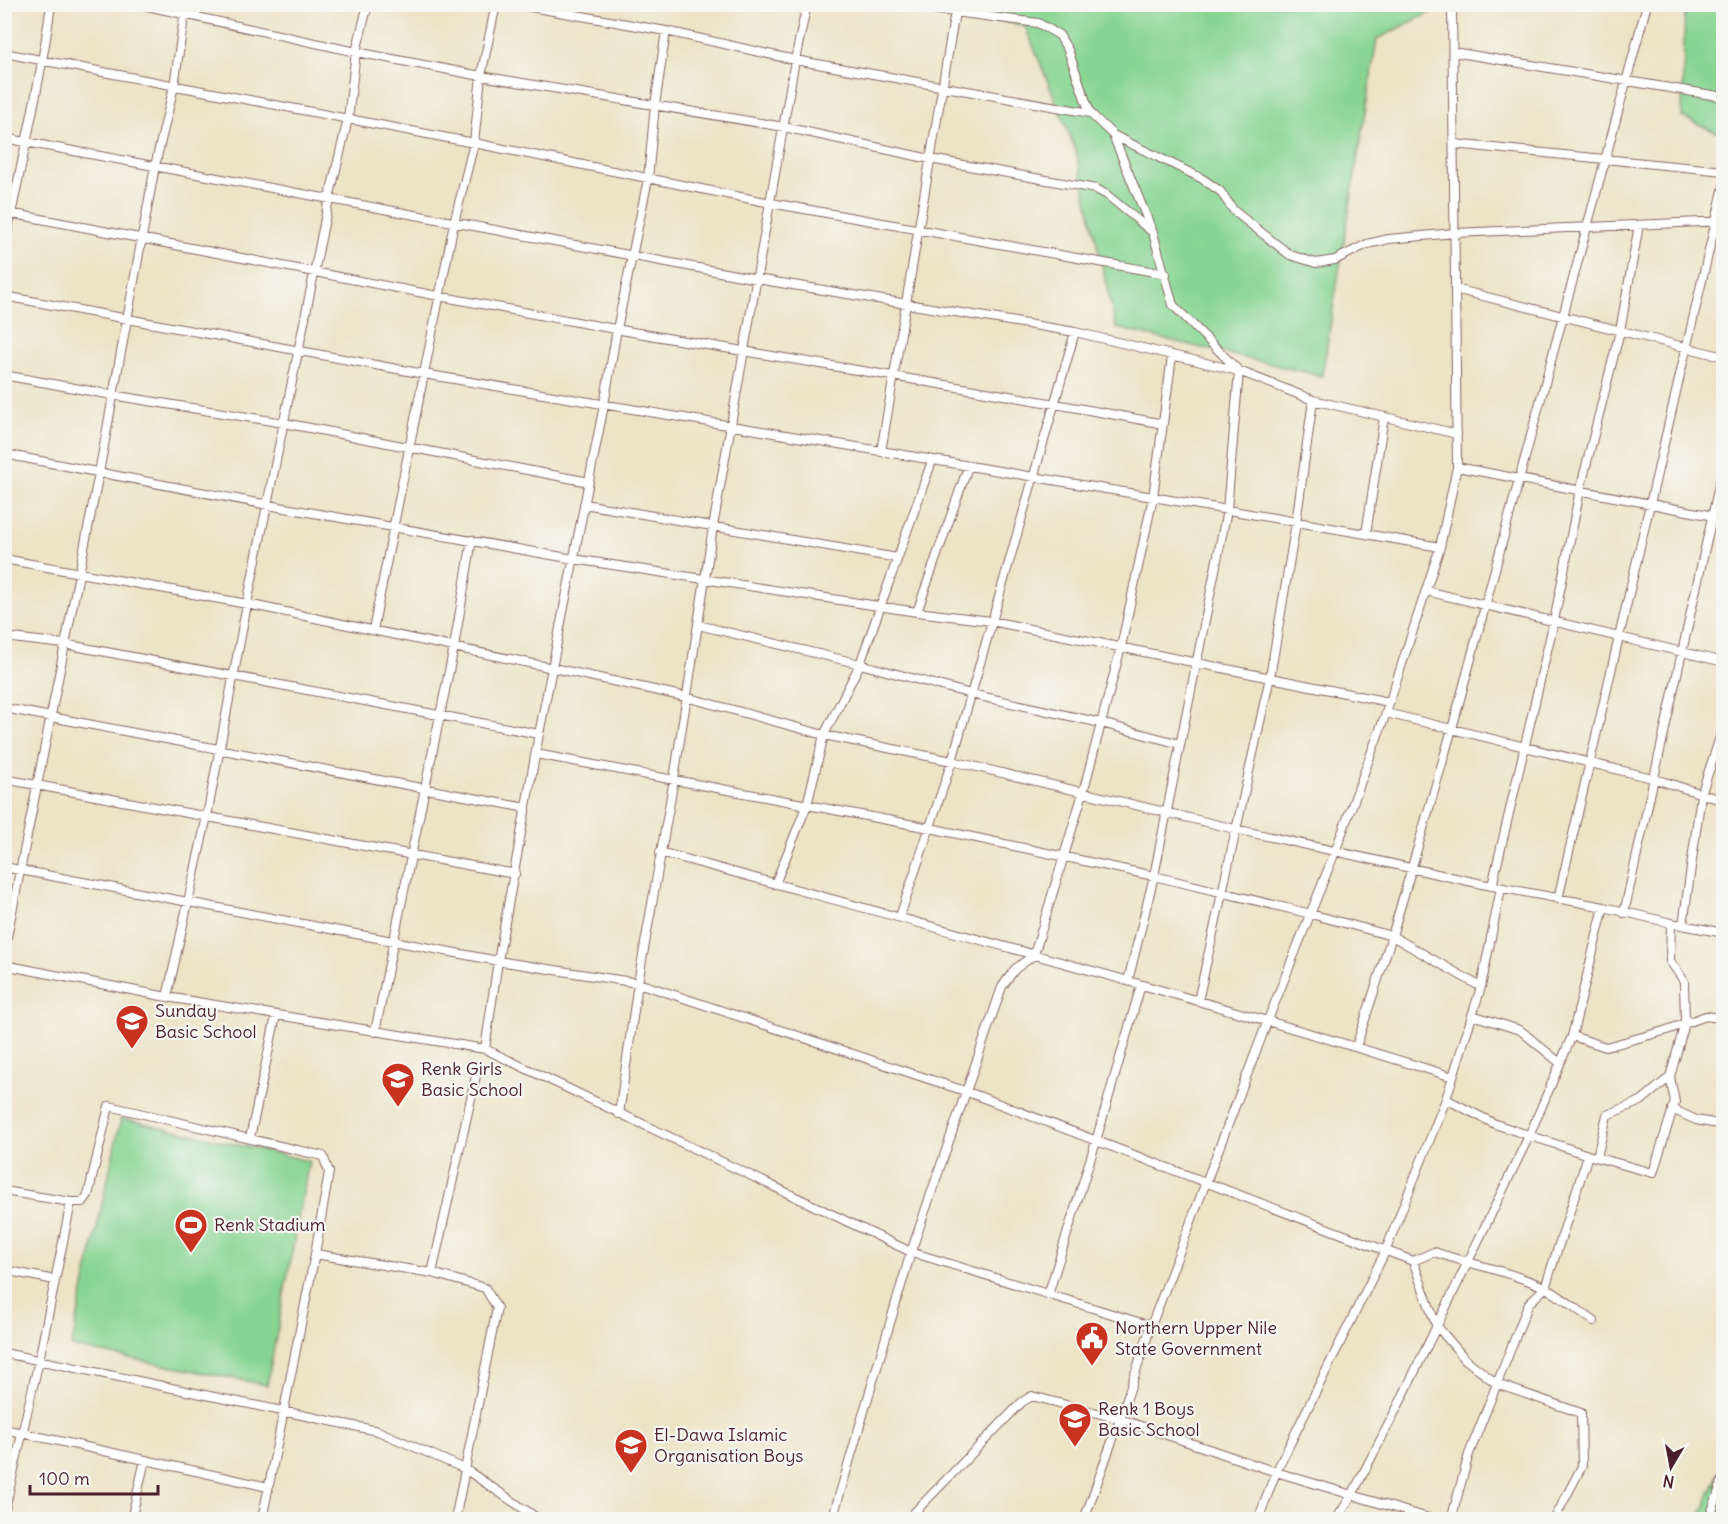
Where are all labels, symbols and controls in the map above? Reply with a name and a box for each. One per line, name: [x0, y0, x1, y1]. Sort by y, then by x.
place label: Sunday Basic School: [155, 999, 257, 1043]
school or university icon: Sunday Basic School: [114, 1003, 150, 1050]
place label: Renk Girls Basic School: [421, 1057, 523, 1101]
school or university icon: Renk Girls Basic School: [380, 1061, 416, 1108]
sports icon: Renk Stadium: [173, 1207, 209, 1254]
place label: Renk Stadium: [214, 1213, 326, 1236]
place label: Northern Upper Nile State Government: [1115, 1316, 1277, 1360]
public building icon: Northern Upper Nile State Government: [1074, 1320, 1110, 1367]
place label: Renk 1 Boys Basic School: [1098, 1397, 1200, 1441]
school or university icon: Renk 1 Boys Basic School: [1057, 1401, 1093, 1448]
place label: El-Dawa Islamic Organisation Boys: [654, 1423, 804, 1467]
school or university icon: El-Dawa Islamic Organisation Boys: [613, 1427, 649, 1474]
north arrow: [1641, 1437, 1701, 1497]
scale bar: [30, 1458, 158, 1496]
text: 100 m: [39, 1467, 90, 1490]
text: N: [1661, 1471, 1676, 1493]

